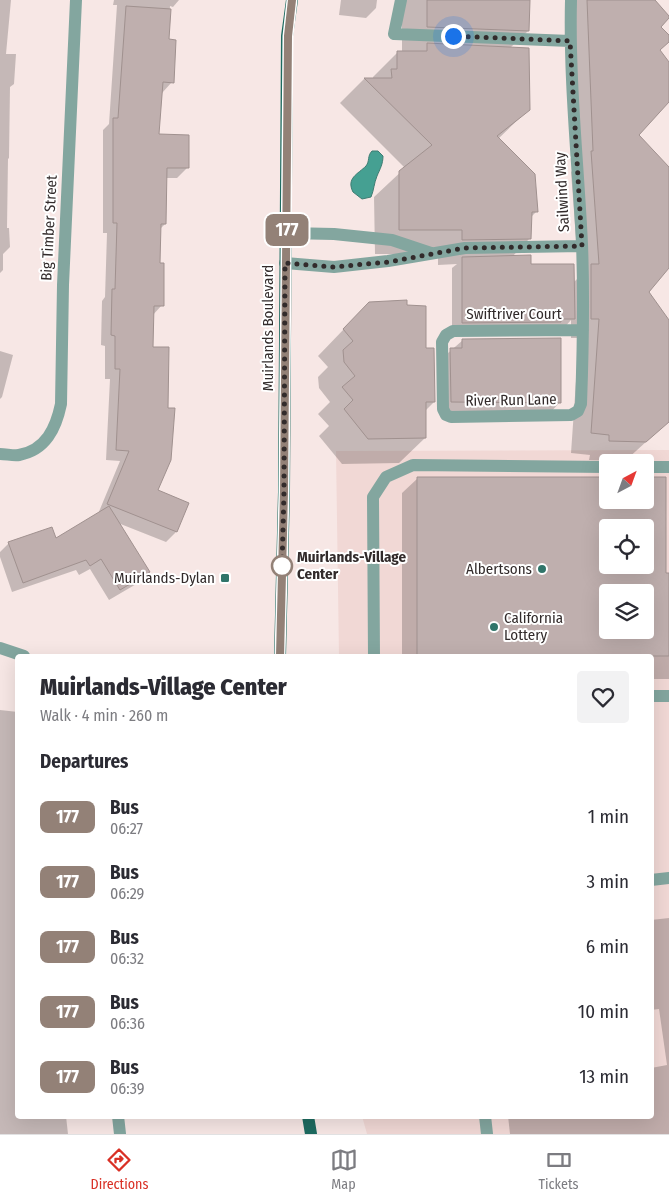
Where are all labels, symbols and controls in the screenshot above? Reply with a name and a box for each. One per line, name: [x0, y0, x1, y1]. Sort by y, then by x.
your location: [441, 24, 466, 49]
street label: Sailwind Way: [551, 151, 573, 233]
street label: Big Timber Street: [37, 175, 61, 281]
line badge: 177: [258, 214, 316, 246]
text: 177: [275, 219, 299, 241]
street label: Muirlands Boulevard: [259, 265, 277, 391]
street label: Swiftriver Court: [466, 305, 562, 323]
street label: River Run Lane: [465, 390, 557, 410]
north arrow: [599, 454, 654, 509]
map controls: [599, 454, 654, 639]
button: locate: [599, 519, 654, 574]
place label: Muirlands-Village Center: [297, 548, 406, 583]
marker: Muirlands-Village Center: [271, 555, 293, 577]
place label: Albertsons: [466, 560, 532, 578]
marker: Albertsons: [536, 563, 548, 575]
place label: Muirlands-Dylan: [114, 569, 215, 587]
marker: Muirlands-Dylan: [219, 572, 231, 584]
button: layers: [599, 584, 654, 639]
place label: California Lottery: [504, 609, 563, 644]
marker: California Lottery: [488, 621, 500, 633]
button: heart: [577, 671, 629, 723]
text: Muirlands-Village Center: [40, 673, 287, 701]
text: Walk · 4 min · 260 m: [40, 706, 168, 725]
text: Departures: [40, 750, 128, 773]
text: Bus: [110, 796, 139, 819]
text: 1 min: [588, 805, 629, 828]
text: 177: [56, 806, 79, 828]
text: 06:27: [110, 819, 143, 838]
text: Bus: [110, 861, 139, 884]
text: 3 min: [587, 870, 629, 893]
text: 177: [56, 871, 79, 893]
text: 06:29: [110, 884, 144, 903]
text: Bus: [110, 926, 139, 949]
text: 6 min: [586, 935, 629, 958]
text: 177: [56, 936, 79, 958]
text: 06:32: [110, 949, 144, 968]
text: Bus: [110, 991, 139, 1014]
text: 10 min: [578, 1000, 629, 1023]
text: 177: [56, 1001, 79, 1023]
text: 06:36: [110, 1014, 145, 1033]
text: Bus: [110, 1056, 139, 1079]
text: 13 min: [579, 1065, 629, 1088]
text: 177: [56, 1066, 79, 1088]
text: 06:39: [110, 1079, 145, 1098]
tab: Directions: [91, 1146, 148, 1193]
tab: Map: [330, 1146, 358, 1193]
tab: Tickets: [539, 1146, 578, 1193]

